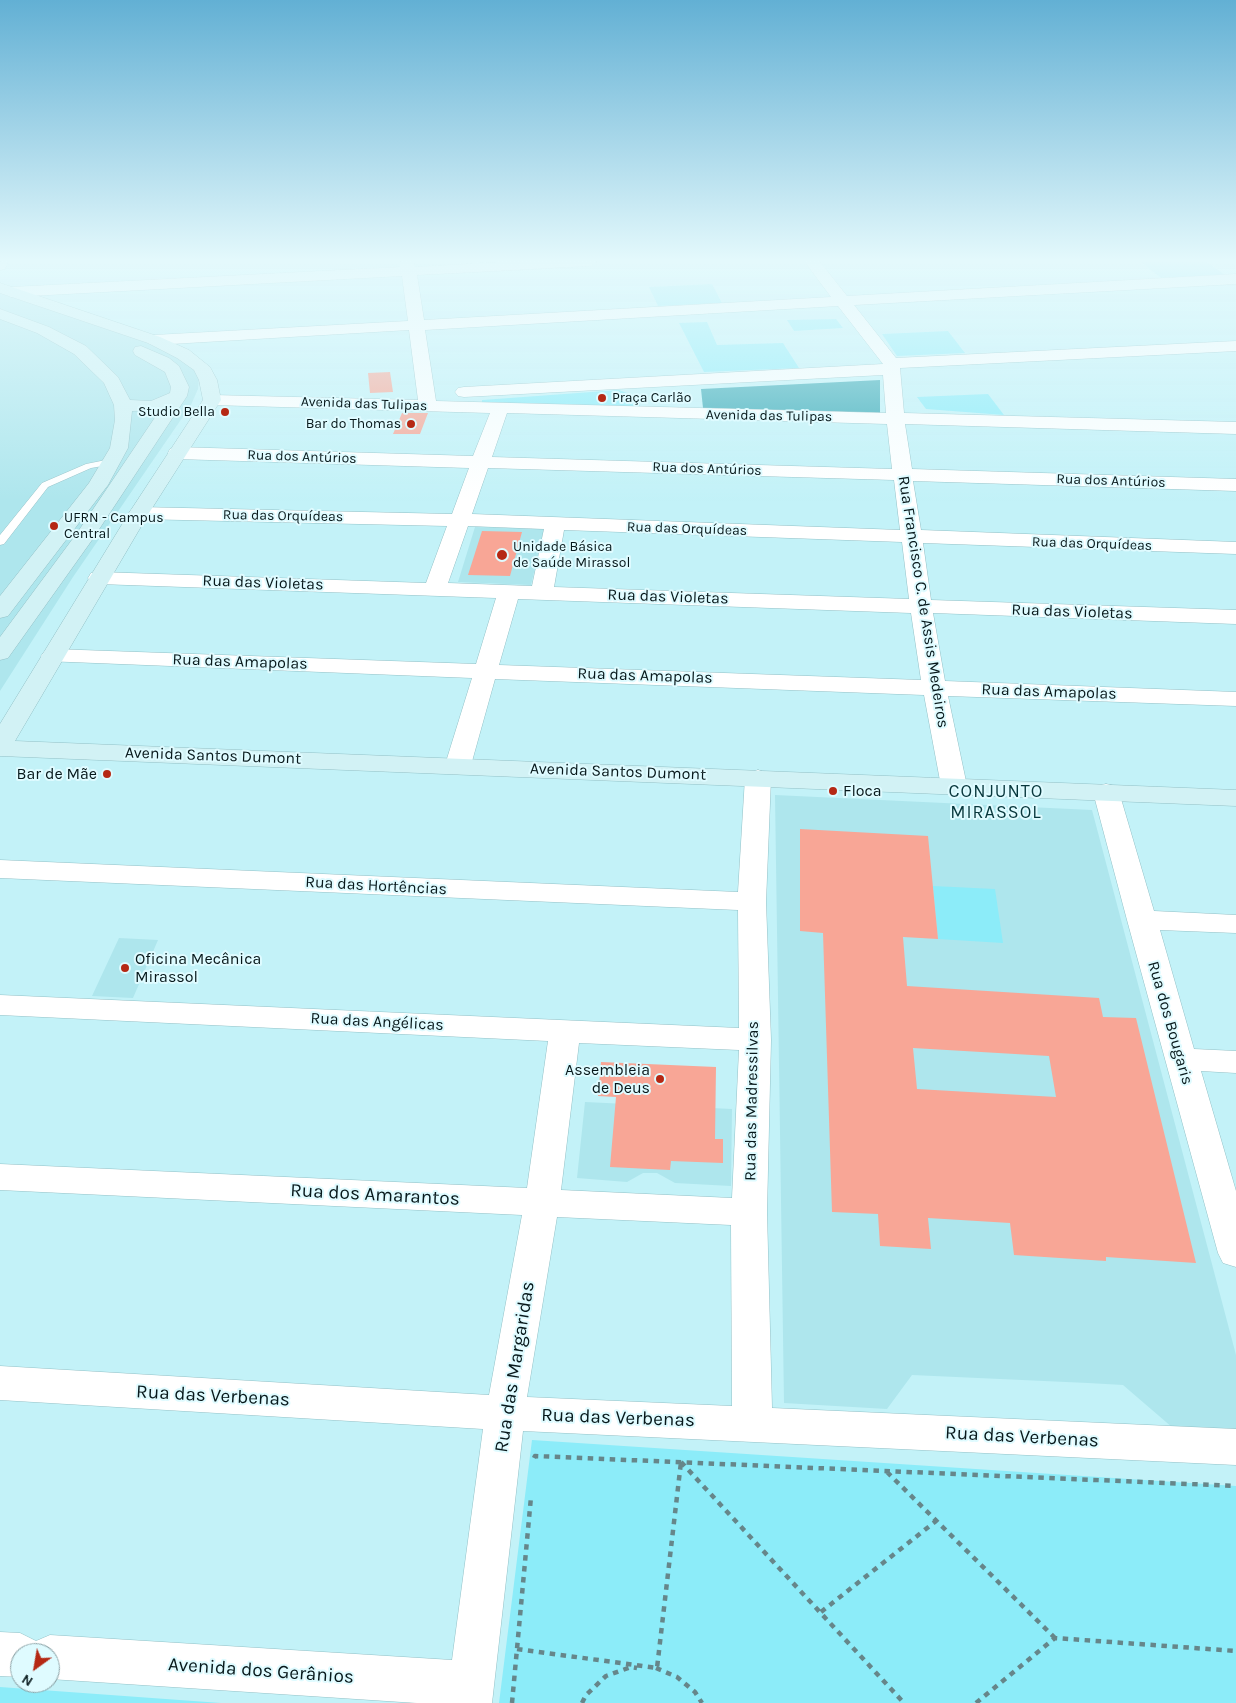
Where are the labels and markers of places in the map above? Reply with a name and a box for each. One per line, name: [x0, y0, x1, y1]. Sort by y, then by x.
place label: Praça Carlão: [612, 390, 691, 406]
marker: Praça Carlão: [596, 392, 608, 404]
place label: Studio Bella: [138, 404, 215, 420]
marker: Studio Bella: [219, 406, 231, 418]
place label: Bar do Thomas: [306, 416, 401, 432]
marker: Bar do Thomas: [405, 418, 417, 430]
place label: UFRN - Campus Central: [64, 510, 164, 542]
marker: UFRN - Campus Central: [48, 520, 60, 532]
place label: Unidade Básica de Saúde Mirassol: [513, 539, 630, 572]
marker: Unidade Básica de Saúde Mirassol: [495, 548, 509, 562]
place label: Bar de Mãe: [17, 764, 97, 784]
marker: Bar de Mãe: [101, 768, 113, 780]
place label: Floca: [843, 781, 882, 801]
marker: Floca: [827, 785, 839, 797]
place label: Oficina Mecânica Mirassol: [135, 949, 261, 987]
marker: Oficina Mecânica Mirassol: [119, 962, 131, 974]
place label: Assembleia de Deus: [565, 1060, 650, 1098]
marker: Assembleia de Deus: [654, 1073, 666, 1085]

